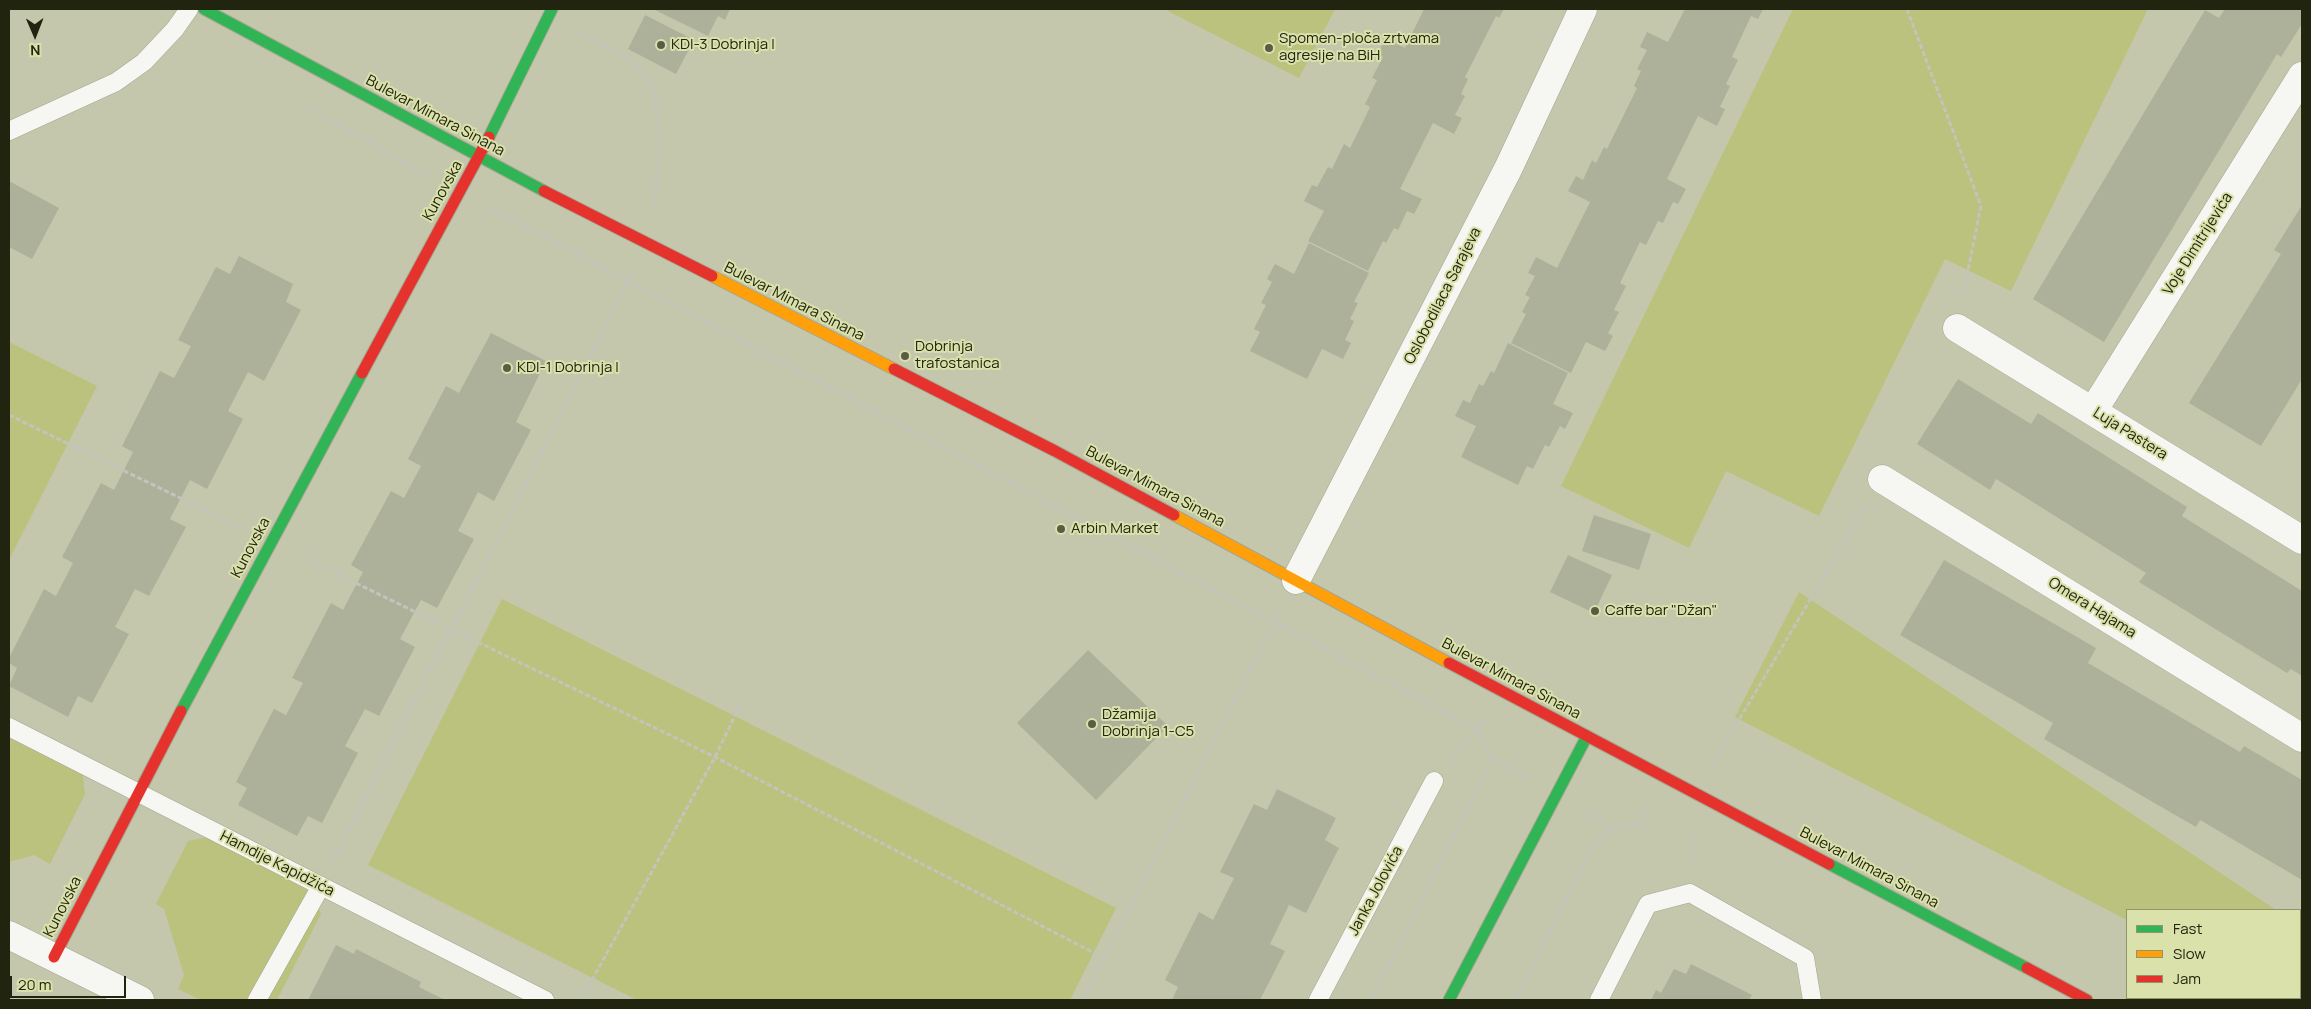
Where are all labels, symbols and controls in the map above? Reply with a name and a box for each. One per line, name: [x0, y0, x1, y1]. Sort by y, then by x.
north arrow: [10, 10, 60, 60]
place label: Spomen-ploča zrtvama agresije na BiH: [1279, 30, 1439, 65]
place label: KDI-3 Dobrinja I: [671, 36, 775, 54]
marker: KDI-3 Dobrinja I: [655, 39, 667, 51]
text: N: [30, 41, 40, 60]
marker: Spomen-ploča zrtvama agresije na BiH: [1263, 42, 1275, 54]
street label: Bulevar Mimara Sinana: [362, 72, 508, 160]
street label: Kunovska: [419, 158, 467, 224]
street label: Voje Dimitrijevića: [2159, 190, 2237, 298]
street label: Oslobodilaca Sarajeva: [1401, 224, 1485, 368]
street label: Bulevar Mimara Sinana: [721, 259, 867, 345]
place label: Dobrinja trafostanica: [915, 338, 999, 373]
marker: Dobrinja trafostanica: [899, 350, 911, 362]
place label: KDI-1 Dobrinja I: [517, 359, 619, 377]
marker: KDI-1 Dobrinja I: [501, 362, 513, 374]
street label: Luja Pastera: [2089, 404, 2171, 464]
street label: Bulevar Mimara Sinana: [1082, 443, 1228, 531]
street label: Kunovska: [228, 515, 274, 581]
place label: Arbin Market: [1071, 520, 1159, 538]
marker: Arbin Market: [1055, 523, 1067, 535]
street label: Omera Hajama: [2045, 574, 2139, 642]
place label: Caffe bar "Džan": [1605, 602, 1717, 620]
marker: Caffe bar "Džan": [1589, 605, 1601, 617]
street label: Bulevar Mimara Sinana: [1438, 635, 1584, 723]
place label: Džamija Dobrinja 1-C5: [1102, 706, 1194, 741]
marker: Džamija Dobrinja 1-C5: [1086, 718, 1098, 730]
street label: Bulevar Mimara Sinana: [1796, 824, 1942, 912]
street label: Hamdije Kapidžića: [217, 827, 337, 901]
street label: Janka Jolovića: [1345, 843, 1407, 939]
street label: Kunovska: [40, 874, 86, 940]
legend: [2126, 909, 2301, 999]
text: Fast: [2173, 918, 2202, 939]
text: Slow: [2173, 943, 2206, 964]
scale bar: [12, 966, 129, 998]
text: Jam: [2173, 968, 2201, 989]
text: 20 m: [18, 974, 51, 995]

